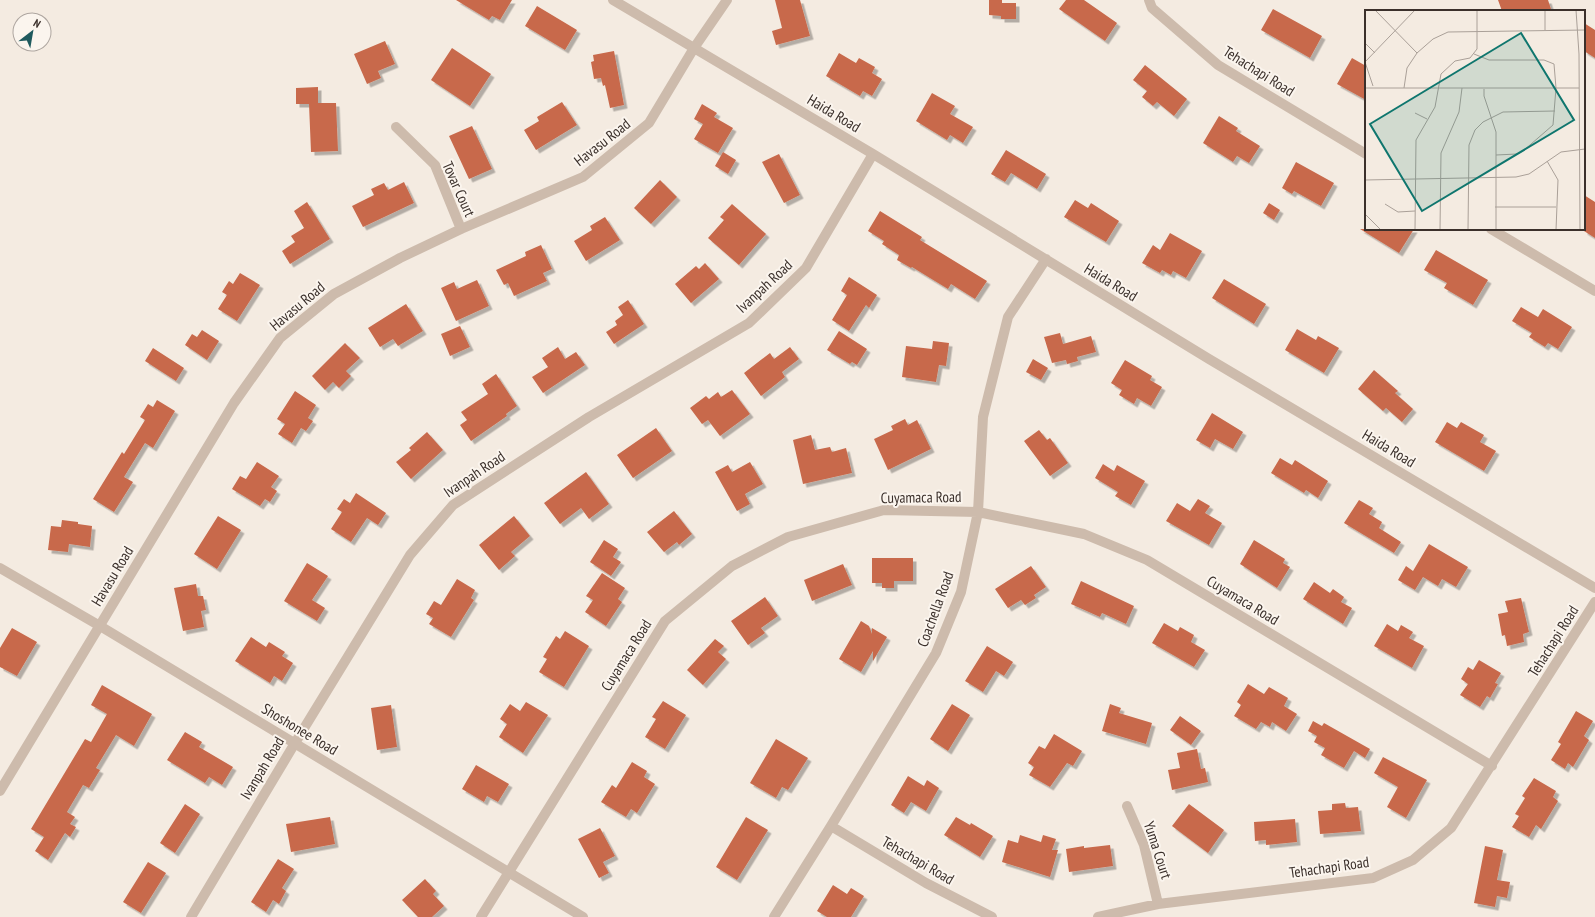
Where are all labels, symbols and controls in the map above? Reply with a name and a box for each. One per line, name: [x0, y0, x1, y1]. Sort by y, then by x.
inset map: [1365, 10, 1585, 230]
north arrow: [12, 12, 52, 52]
text: N: [31, 16, 43, 31]
street label: Tehachapi Road: [1220, 42, 1298, 100]
street label: Haida Road: [804, 90, 864, 136]
street label: Havasu Road: [570, 114, 634, 170]
street label: Tovar Court: [438, 158, 480, 220]
street label: Ivanpah Road: [732, 255, 796, 317]
street label: Haida Road: [1081, 259, 1141, 305]
street label: Havasu Road: [266, 277, 328, 335]
street label: Haida Road: [1359, 425, 1419, 471]
street label: Ivanpah Road: [440, 447, 508, 501]
street label: Cuyamaca Road: [880, 487, 962, 507]
street label: Havasu Road: [87, 543, 137, 609]
street label: Coachella Road: [913, 569, 957, 649]
street label: Cuyamaca Road: [1204, 571, 1282, 629]
street label: Tehachapi Road: [1524, 602, 1582, 680]
street label: Cuyamaca Road: [597, 616, 655, 694]
street label: Shoshonee Road: [259, 699, 341, 759]
street label: Ivanpah Road: [236, 733, 288, 803]
street label: Yuma Court: [1140, 819, 1176, 881]
street label: Tehachapi Road: [878, 832, 958, 888]
street label: Tehachapi Road: [1288, 852, 1370, 882]

